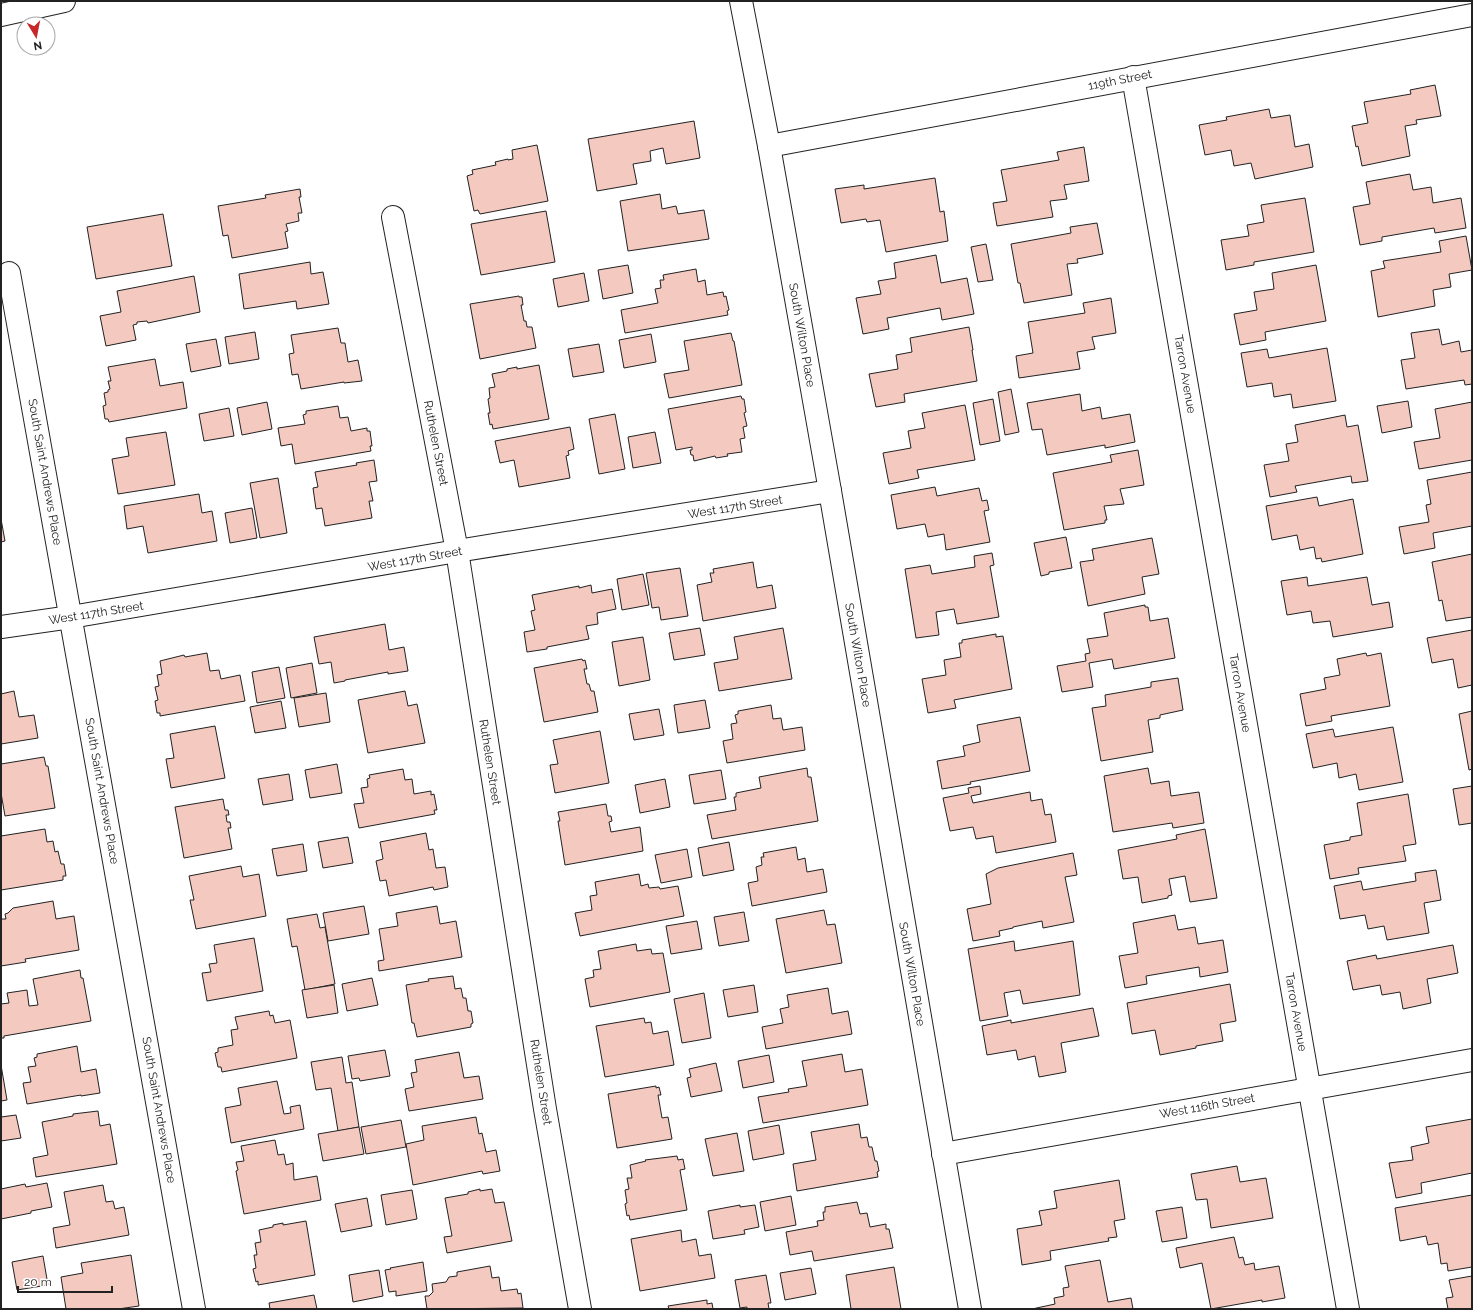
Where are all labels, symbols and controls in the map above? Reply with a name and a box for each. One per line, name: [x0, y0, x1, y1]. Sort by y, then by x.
north arrow: [16, 16, 56, 56]
text: N: [32, 38, 43, 52]
street label: 119th Street: [1087, 67, 1153, 93]
street label: South Wilton Place: [786, 282, 818, 388]
street label: Tarron Avenue: [1171, 333, 1199, 415]
street label: South Saint Andrews Place: [25, 398, 65, 546]
street label: Ruthelen Street: [421, 399, 451, 487]
street label: West 117th Street: [687, 493, 783, 521]
street label: West 117th Street: [367, 544, 463, 574]
street label: West 117th Street: [48, 599, 144, 627]
street label: South Wilton Place: [842, 602, 874, 708]
street label: Tarron Avenue: [1226, 652, 1254, 734]
street label: South Saint Andrews Place: [82, 717, 122, 865]
street label: Ruthelen Street: [476, 718, 504, 806]
street label: South Wilton Place: [896, 921, 928, 1027]
street label: Tarron Avenue: [1282, 971, 1310, 1053]
street label: South Saint Andrews Place: [139, 1036, 179, 1184]
street label: Ruthelen Street: [527, 1038, 555, 1126]
street label: West 116th Street: [1158, 1091, 1256, 1121]
scale bar: [18, 1268, 112, 1294]
text: 20 m: [24, 1275, 52, 1289]

